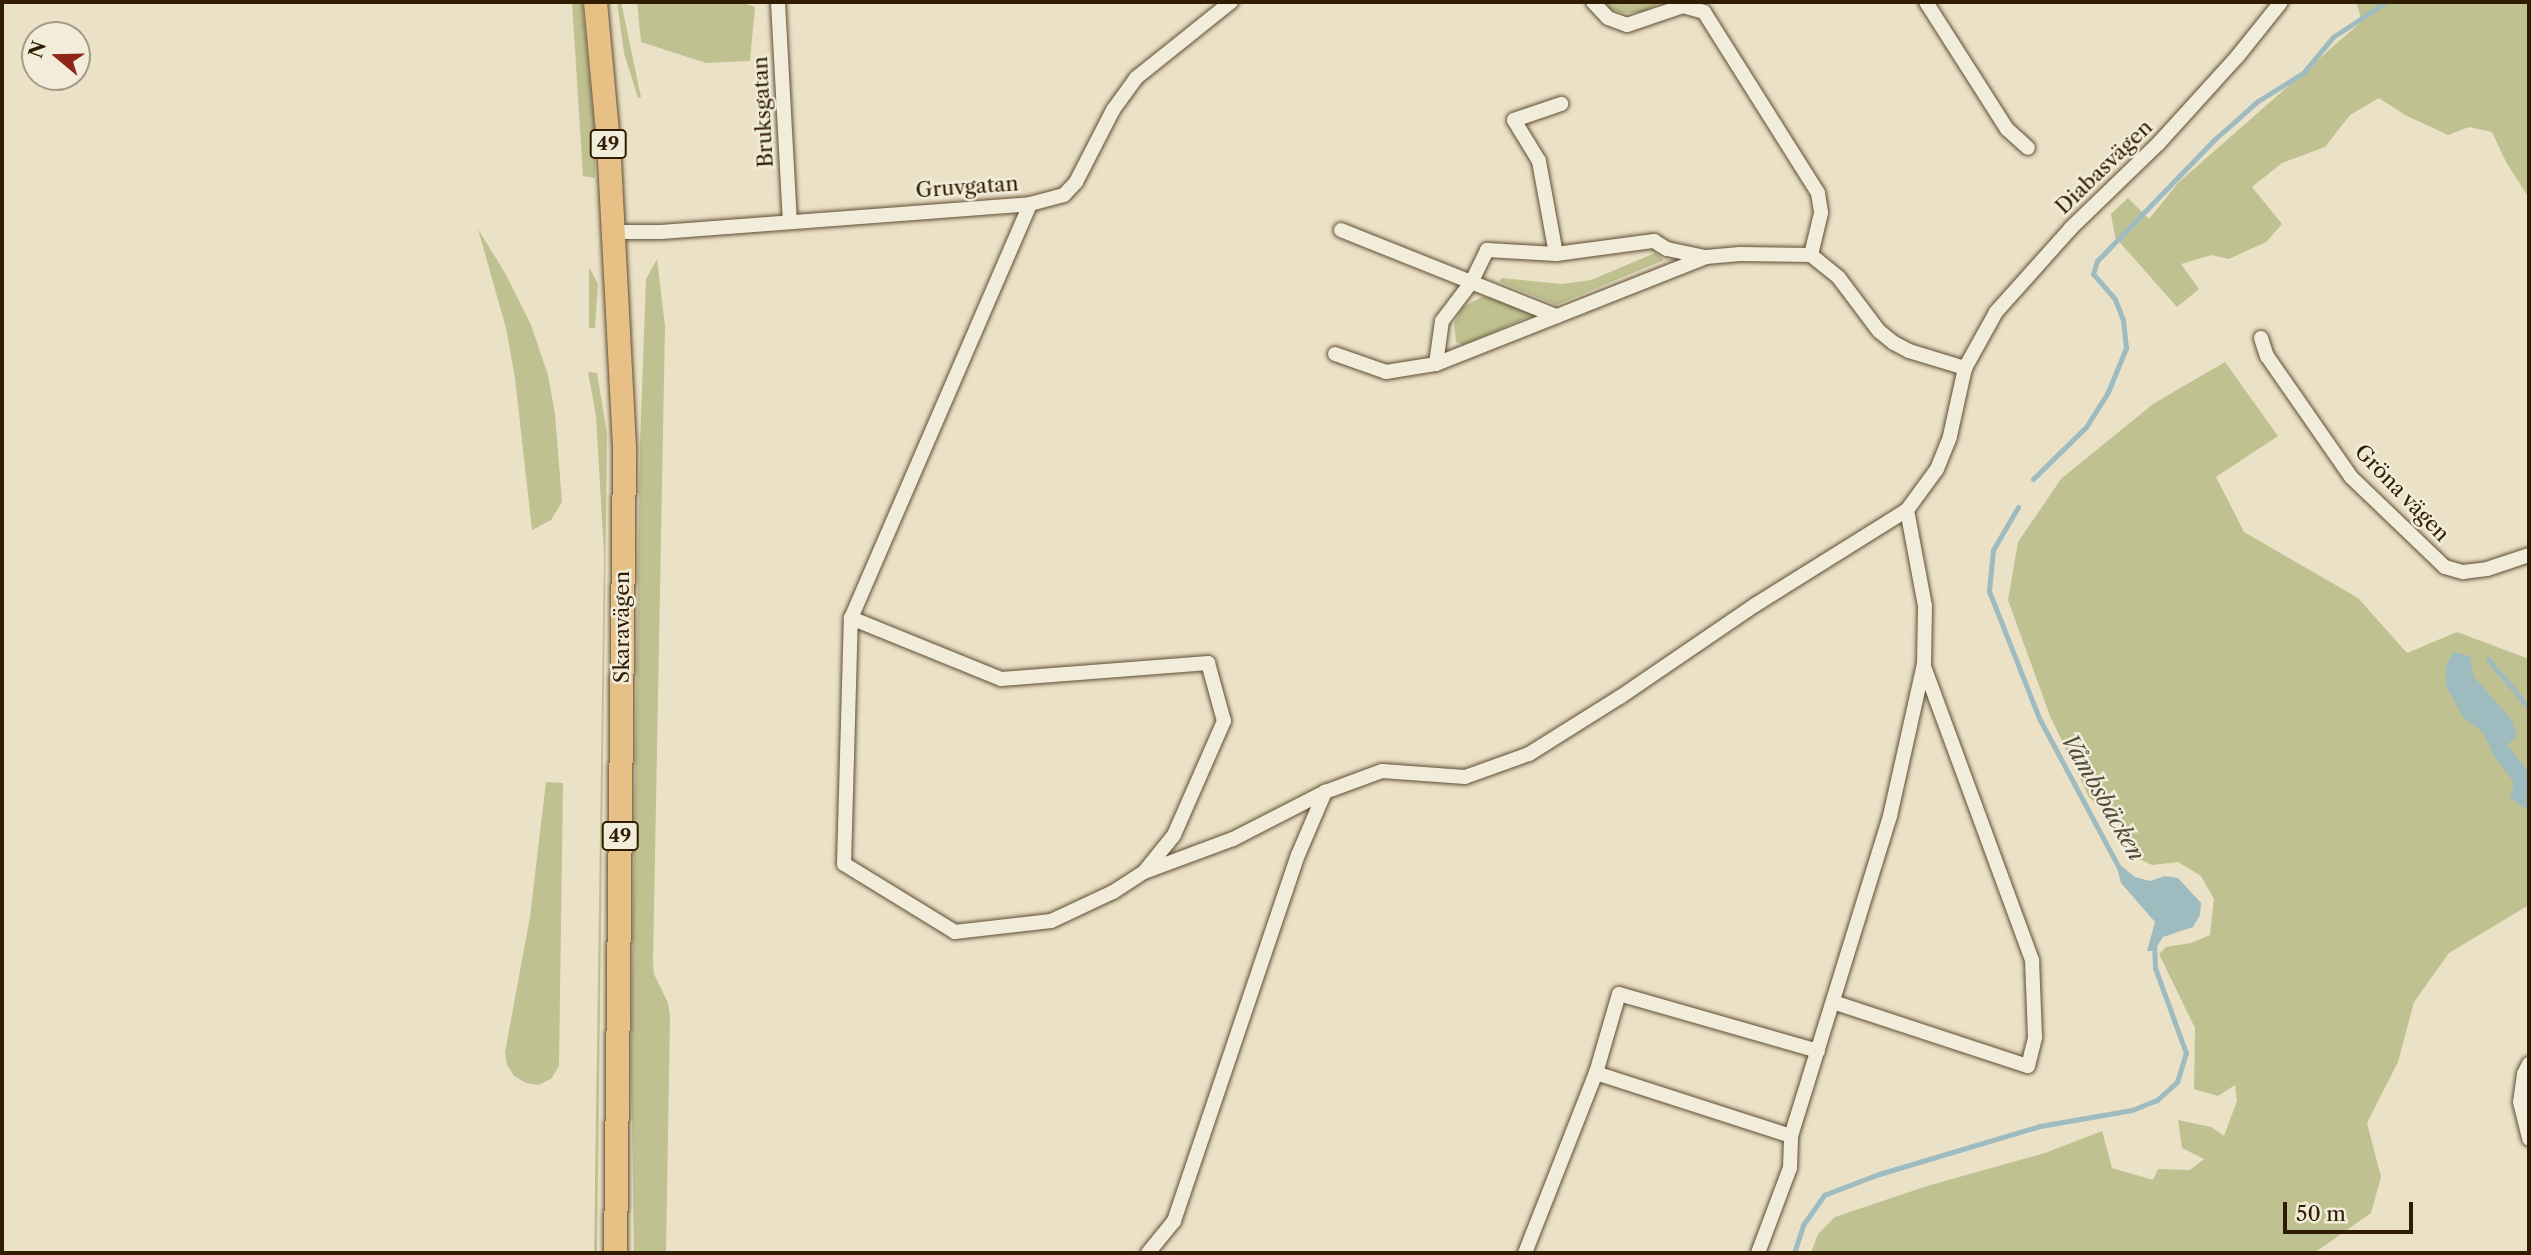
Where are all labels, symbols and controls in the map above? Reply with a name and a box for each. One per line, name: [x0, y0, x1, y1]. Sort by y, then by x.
north arrow: [21, 21, 91, 91]
text: N: [24, 38, 51, 61]
street label: Bruksgatan: [748, 56, 778, 168]
street label: Diabasvägen: [2050, 115, 2158, 219]
road number: 49: [589, 128, 627, 160]
street label: Gruvgatan: [915, 171, 1019, 203]
street label: Gröna vägen: [2349, 439, 2455, 547]
street label: Skaravägen: [609, 571, 635, 683]
water label: Våmbsbäcken: [2055, 728, 2151, 866]
road number: 49: [601, 820, 639, 852]
scale bar: [2286, 1188, 2416, 1232]
text: 50 m: [2296, 1201, 2346, 1226]

